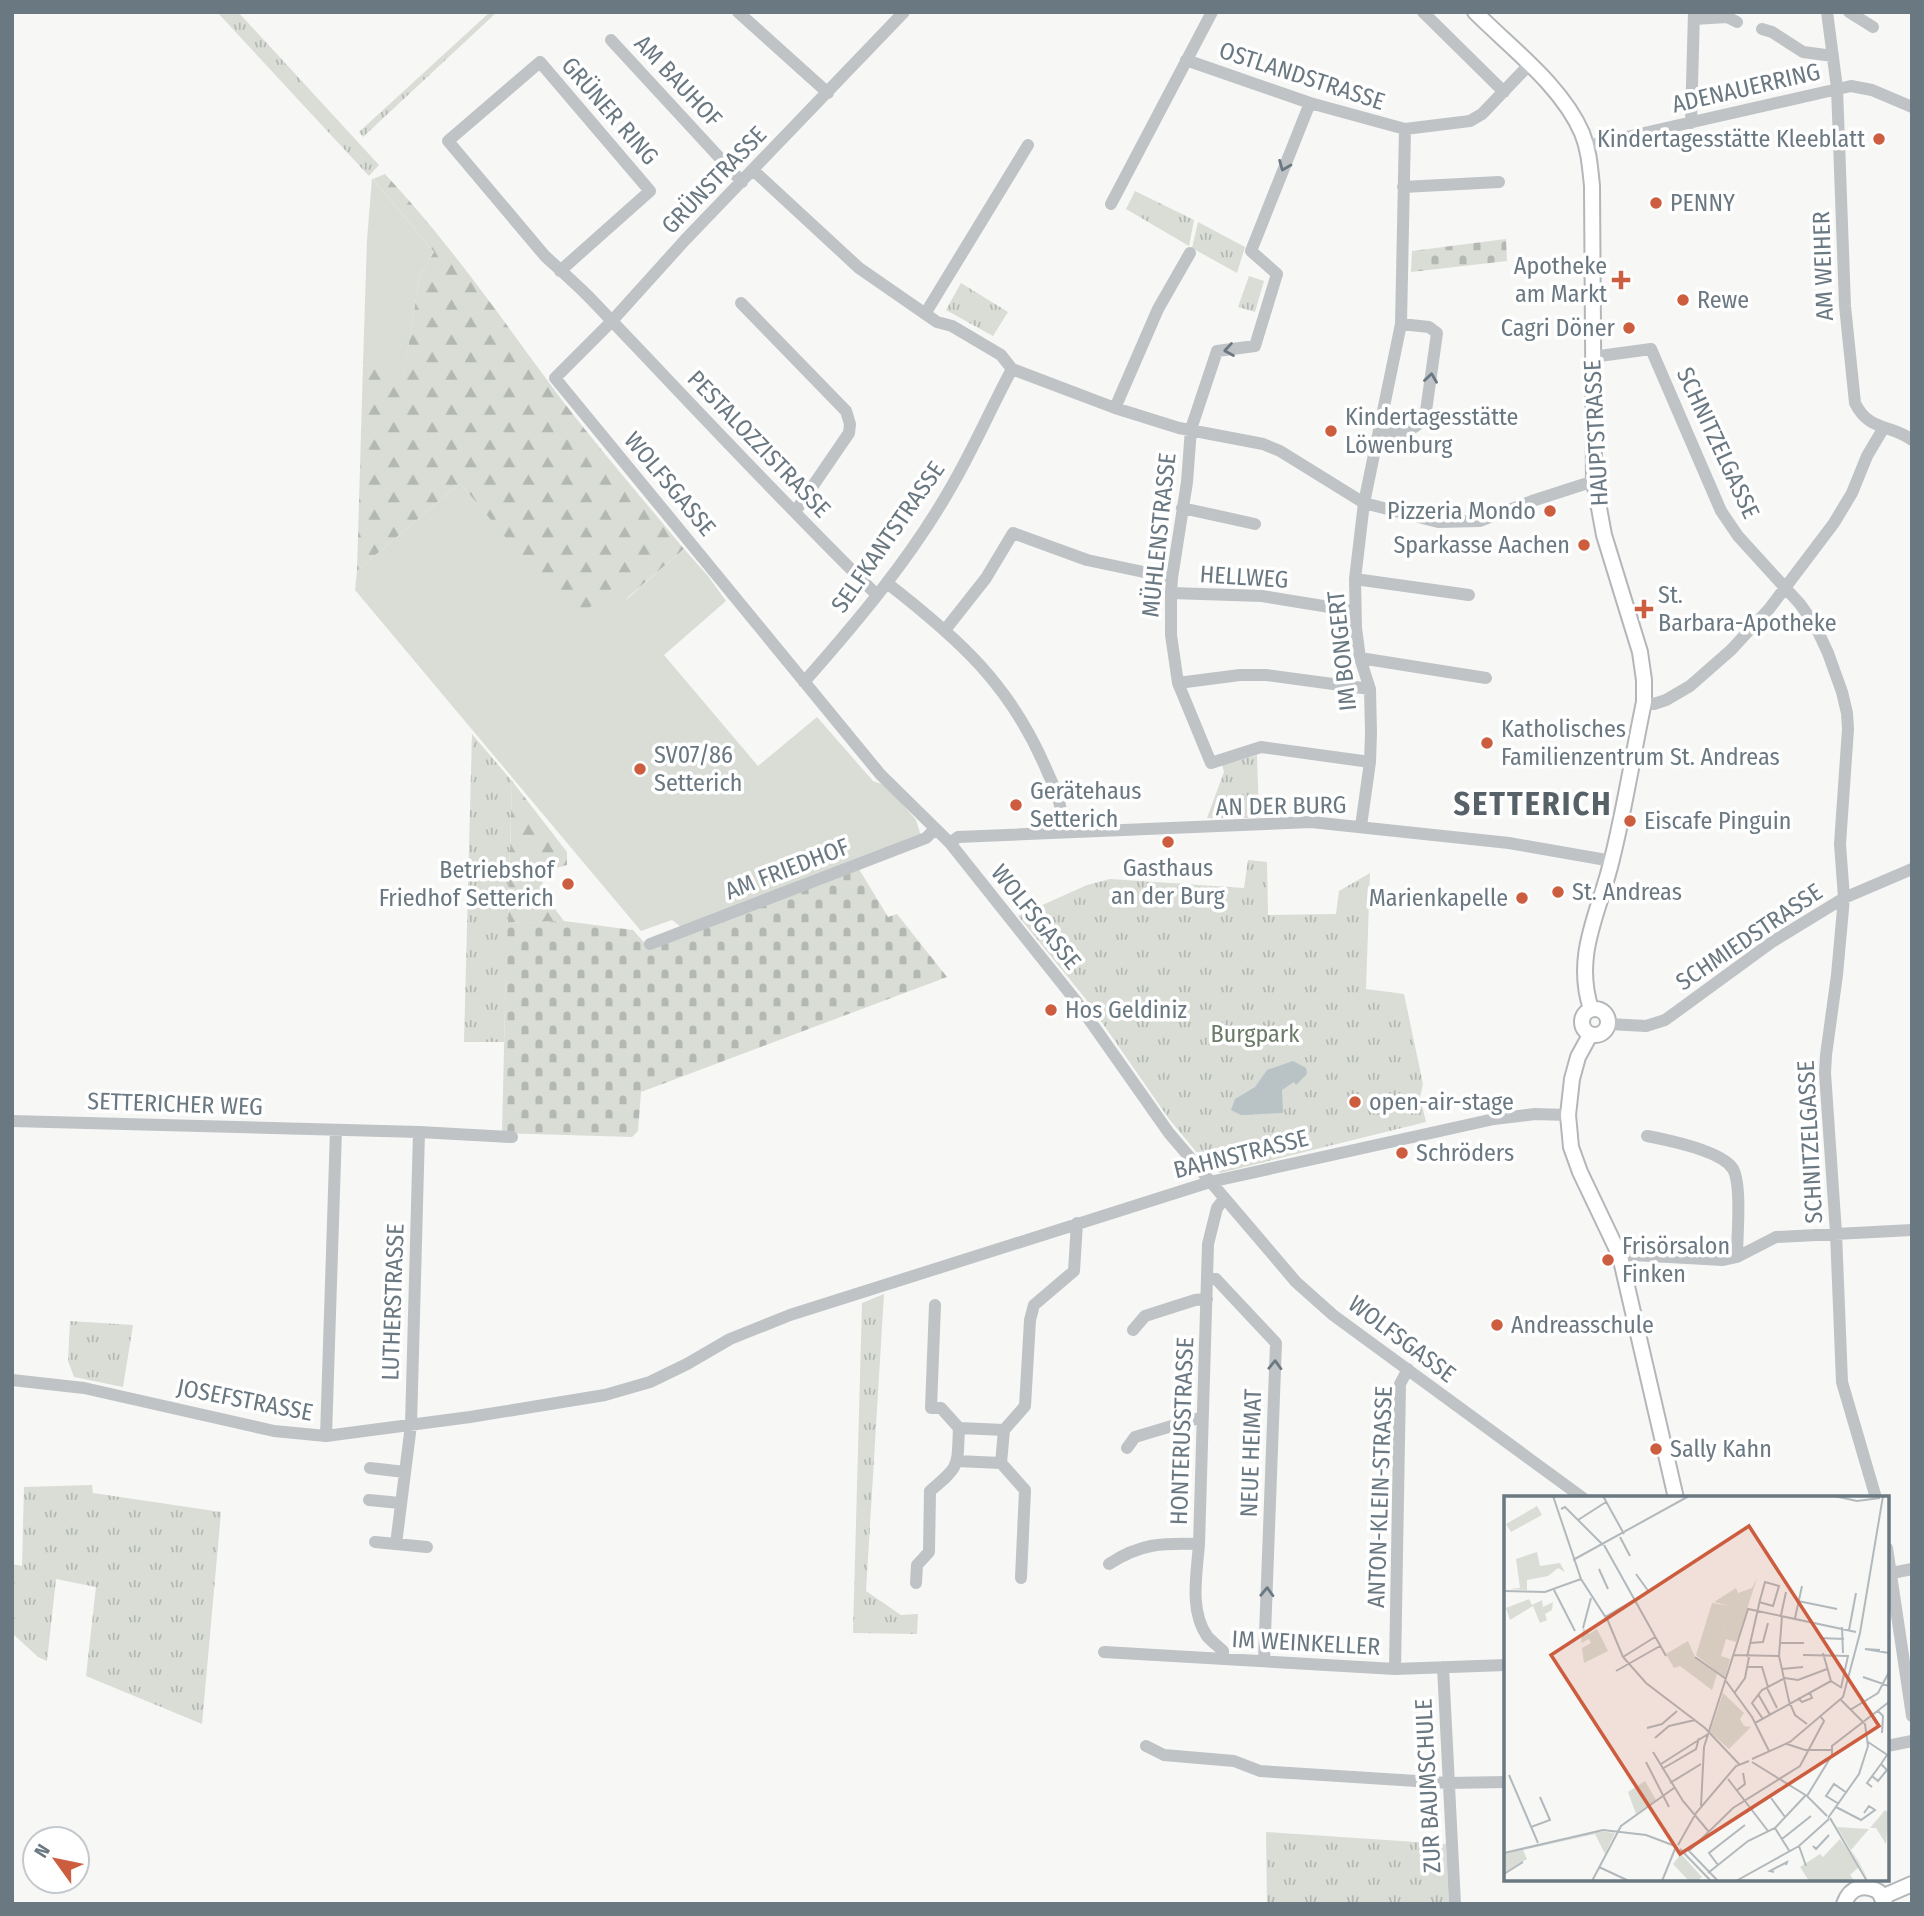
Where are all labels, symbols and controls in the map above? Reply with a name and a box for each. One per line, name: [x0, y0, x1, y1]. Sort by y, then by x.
street label: AM BAUHOF: [629, 29, 728, 133]
street label: OSTLANDSTRASSE: [1216, 36, 1388, 116]
street label: GRÜNER RING: [556, 52, 664, 170]
street label: ADENAUERRING: [1669, 57, 1823, 119]
street label: GRÜNSTRASSE: [656, 121, 772, 239]
place label: Kindertagesstätte Kleeblatt: [1597, 125, 1865, 153]
marker: Kindertagesstätte Kleeblatt: [1871, 131, 1887, 147]
one-way arrow: [1278, 159, 1292, 171]
place label: PENNY: [1670, 189, 1735, 217]
marker: PENNY: [1648, 195, 1664, 211]
street label: AM WEIHER: [1807, 211, 1839, 321]
place label: Apotheke am Markt: [1514, 252, 1607, 308]
marker: Apotheke am Markt: [1613, 272, 1629, 288]
place label: Rewe: [1697, 286, 1749, 314]
marker: Rewe: [1675, 292, 1691, 308]
place label: Cagri Döner: [1501, 314, 1616, 342]
marker: Cagri Döner: [1621, 320, 1637, 336]
one-way arrow: [1223, 342, 1235, 357]
street label: HAUPTSTRASSE: [1578, 359, 1614, 507]
street label: SCHNITZELGASSE: [1671, 363, 1765, 523]
street label: PESTALOZZISTRASSE: [682, 365, 836, 523]
one-way arrow: [1423, 372, 1438, 384]
place label: Kindertagesstätte Löwenburg: [1345, 403, 1518, 459]
marker: Kindertagesstätte Löwenburg: [1323, 423, 1339, 439]
street label: WOLFSGASSE: [619, 426, 721, 542]
street label: MÜHLENSTRASSE: [1136, 451, 1182, 619]
street label: SELFKANTSTRASSE: [826, 456, 950, 618]
place label: Pizzeria Mondo: [1387, 497, 1536, 525]
marker: Pizzeria Mondo: [1542, 503, 1558, 519]
place label: Sparkasse Aachen: [1393, 531, 1570, 559]
marker: Sparkasse Aachen: [1576, 537, 1592, 553]
street label: HELLWEG: [1199, 560, 1289, 594]
place label: St. Barbara-Apotheke: [1658, 581, 1837, 637]
street label: IM BONGERT: [1322, 590, 1362, 712]
marker: St. Barbara-Apotheke: [1636, 601, 1652, 617]
place label: Katholisches Familienzentrum St. Andreas: [1501, 715, 1780, 771]
marker: Katholisches Familienzentrum St. Andreas: [1479, 735, 1495, 751]
place label: SV07/86 Setterich: [654, 741, 742, 797]
marker: SV07/86 Setterich: [632, 761, 648, 777]
place label: Gerätehaus Setterich: [1030, 777, 1142, 833]
district label: SETTERICH: [1454, 785, 1612, 823]
street label: AN DER BURG: [1215, 791, 1347, 821]
marker: Gerätehaus Setterich: [1008, 797, 1024, 813]
place label: Eiscafe Pinguin: [1644, 807, 1791, 835]
marker: Eiscafe Pinguin: [1622, 813, 1638, 829]
street label: AM FRIEDHOF: [721, 832, 853, 905]
marker: Gasthaus an der Burg: [1160, 834, 1176, 850]
place label: Gasthaus an der Burg: [1111, 854, 1226, 910]
place label: Betriebshof Friedhof Setterich: [379, 856, 556, 912]
street label: WOLFSGASSE: [985, 859, 1087, 975]
marker: Betriebshof Friedhof Setterich: [560, 876, 576, 892]
place label: St. Andreas: [1572, 878, 1682, 906]
street label: SCHMIEDSTRASSE: [1671, 878, 1827, 996]
place label: Marienkapelle: [1369, 884, 1508, 912]
marker: St. Andreas: [1550, 884, 1566, 900]
marker: Marienkapelle: [1514, 890, 1530, 906]
place label: Hos Geldiniz: [1065, 996, 1187, 1024]
marker: Hos Geldiniz: [1043, 1002, 1059, 1018]
park label: Burgpark: [1211, 1020, 1300, 1048]
street label: SCHNITZELGASSE: [1792, 1060, 1828, 1224]
street label: SETTERICHER WEG: [87, 1087, 263, 1121]
place label: open-air-stage: [1369, 1088, 1514, 1116]
marker: open-air-stage: [1347, 1094, 1363, 1110]
street label: BAHNSTRASSE: [1171, 1124, 1311, 1184]
place label: Schröders: [1416, 1139, 1514, 1167]
marker: Schröders: [1394, 1145, 1410, 1161]
street label: LUTHERSTRASSE: [376, 1223, 410, 1381]
place label: Frisörsalon Finken: [1622, 1232, 1730, 1288]
marker: Frisörsalon Finken: [1600, 1252, 1616, 1268]
street label: WOLFSGASSE: [1343, 1290, 1461, 1388]
place label: Andreasschule: [1511, 1311, 1654, 1339]
marker: Andreasschule: [1489, 1317, 1505, 1333]
street label: HONTERUSSTRASSE: [1165, 1337, 1199, 1525]
one-way arrow: [1268, 1359, 1283, 1370]
street label: JOSEFSTRASSE: [175, 1373, 315, 1427]
street label: ANTON-KLEIN-STRASSE: [1362, 1385, 1398, 1609]
street label: NEUE HEIMAT: [1235, 1388, 1267, 1518]
place label: Sally Kahn: [1670, 1435, 1772, 1463]
marker: Sally Kahn: [1648, 1441, 1664, 1457]
inset map: [1504, 1496, 1889, 1881]
one-way arrow: [1259, 1587, 1274, 1598]
street label: IM WEINKELLER: [1231, 1625, 1381, 1661]
street label: ZUR BAUMSCHULE: [1409, 1698, 1447, 1874]
north arrow: [21, 1825, 91, 1895]
text: N: [29, 1840, 55, 1862]

